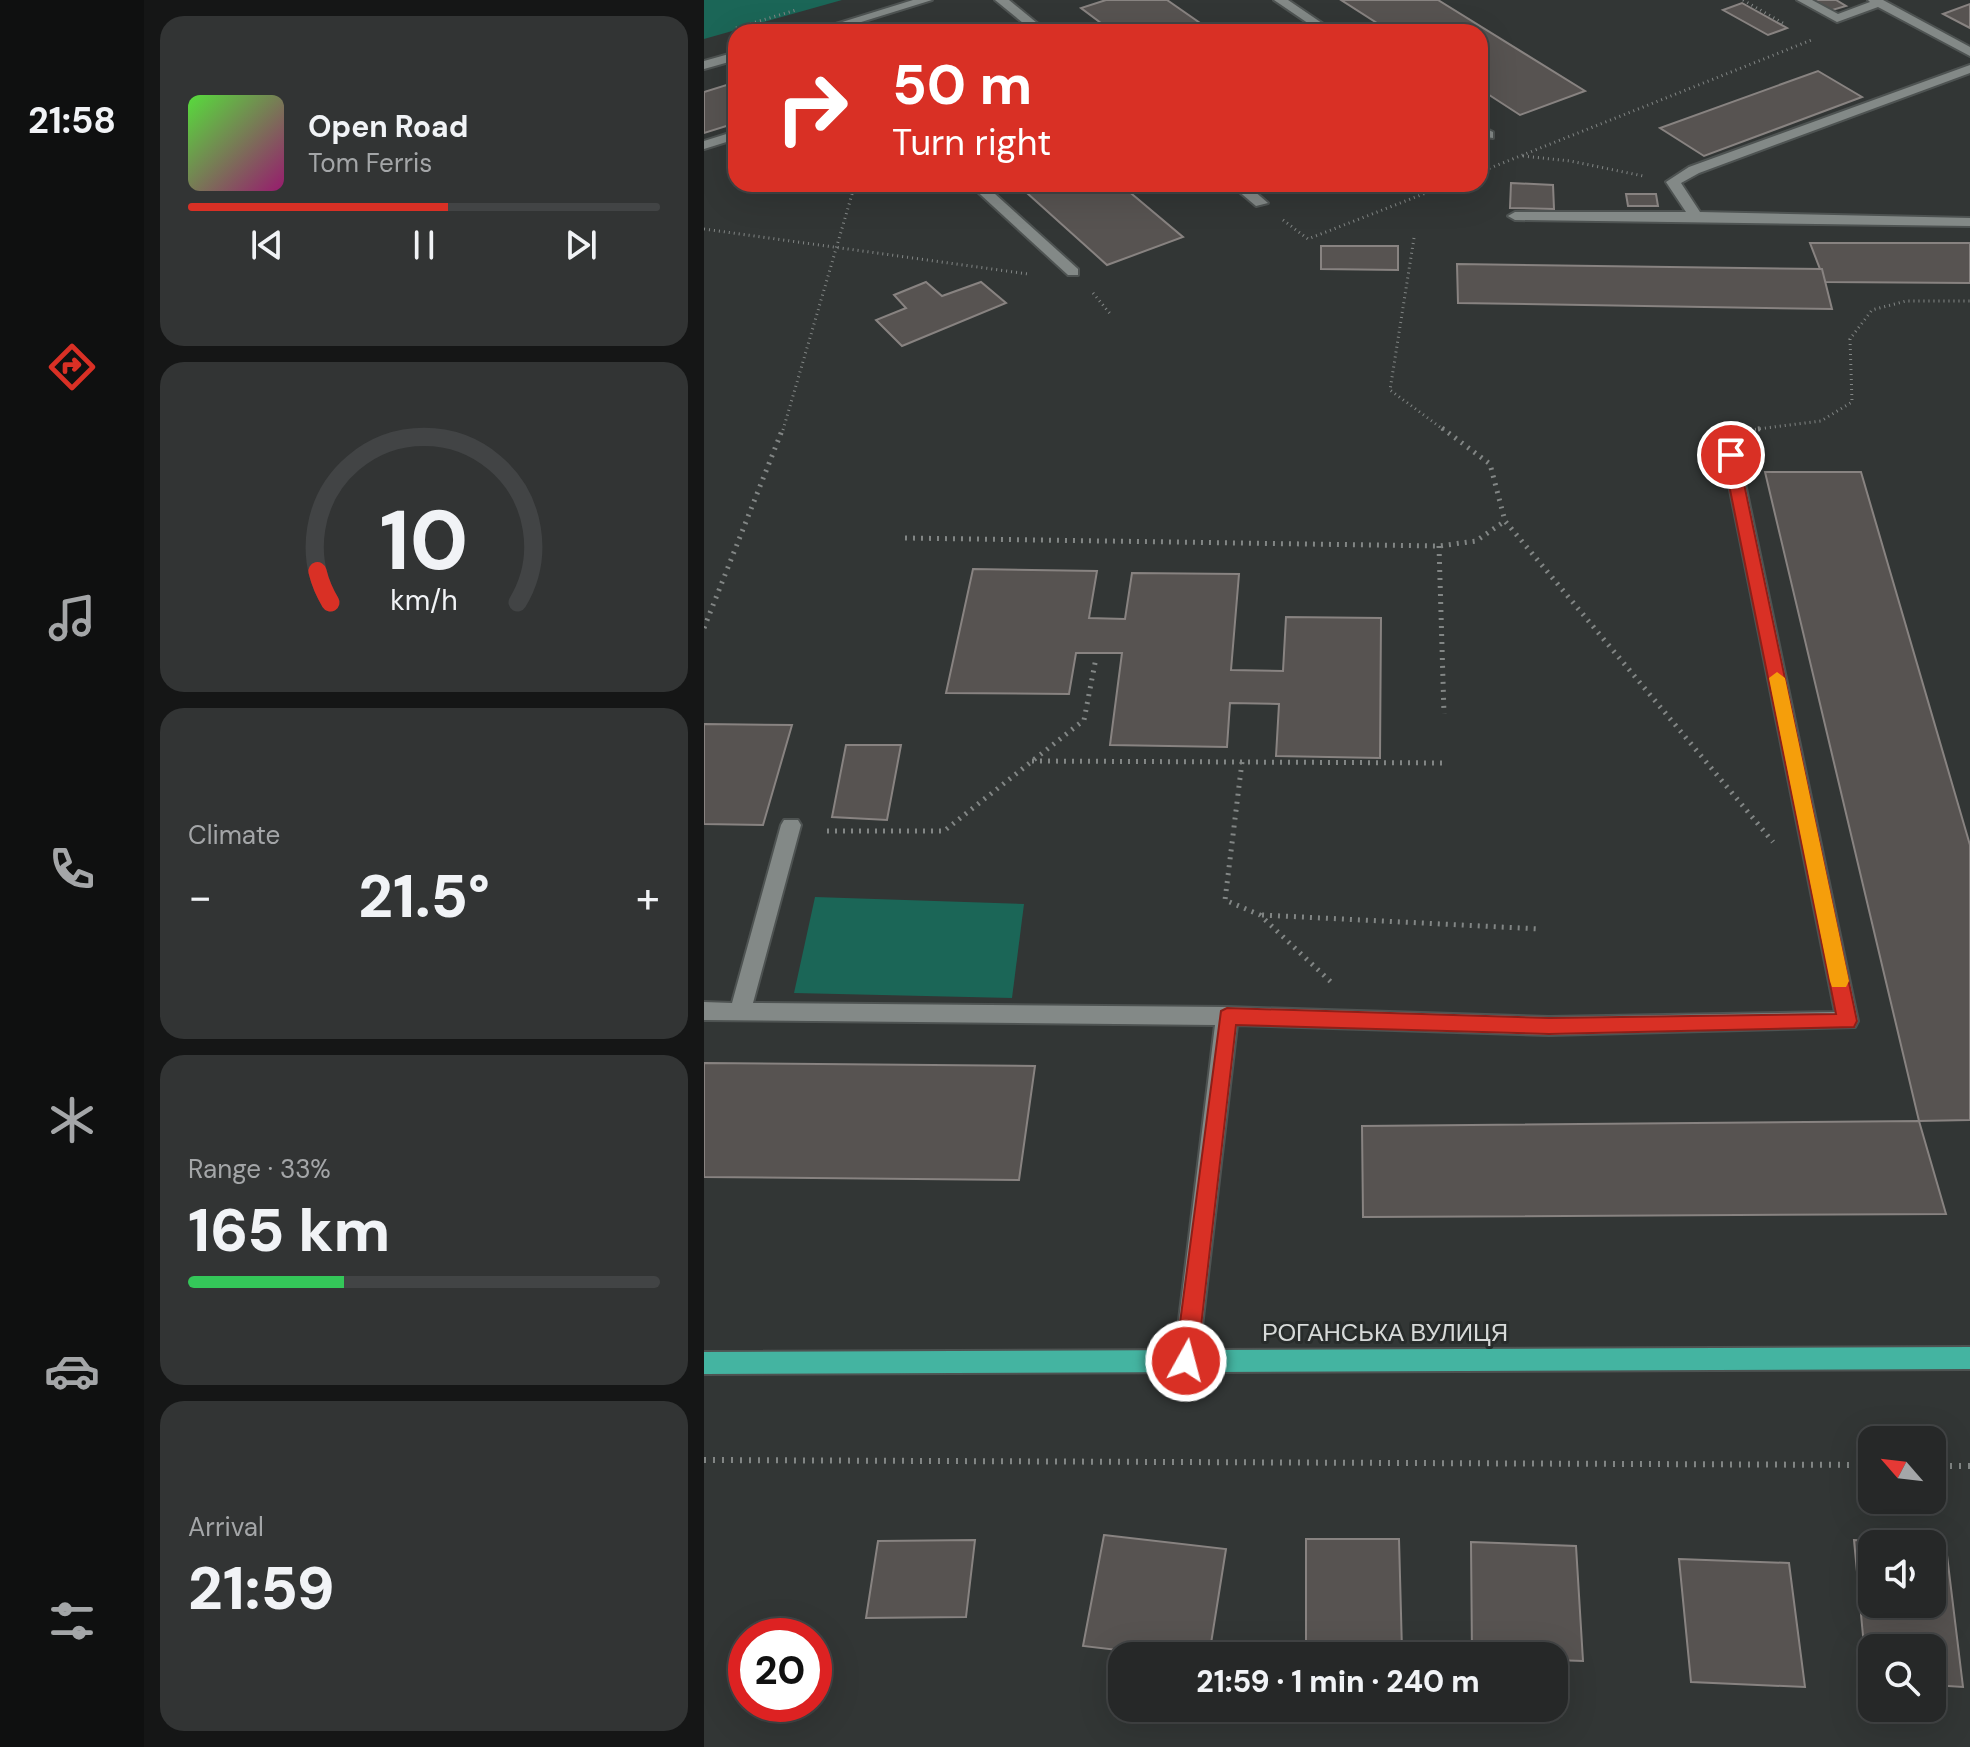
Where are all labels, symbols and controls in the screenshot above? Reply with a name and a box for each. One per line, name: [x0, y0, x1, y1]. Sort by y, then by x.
text: 50 m: [892, 48, 1032, 121]
icon: right: [760, 56, 864, 160]
text: 21:58: [28, 97, 116, 144]
text: Open Road: [308, 107, 468, 146]
text: Turn right: [892, 119, 1051, 166]
text: Tom Ferris: [308, 146, 432, 180]
icon: previous: [245, 223, 289, 267]
icon: pause: [402, 223, 446, 267]
icon: next: [559, 223, 603, 267]
icon: directions: [44, 339, 100, 395]
pin: [1697, 421, 1765, 489]
icon: arrive: [1709, 433, 1753, 477]
text: 10: [380, 486, 468, 595]
text: km/h: [390, 582, 458, 619]
icon: music: [44, 590, 100, 646]
text: Climate: [188, 818, 280, 852]
icon: phone: [44, 841, 100, 897]
text: 21.5°: [358, 857, 490, 936]
text: −: [188, 868, 212, 926]
text: +: [636, 868, 660, 926]
icon: climate: [44, 1092, 100, 1148]
text: Range · 33%: [188, 1152, 331, 1186]
text: 165 km: [188, 1191, 390, 1270]
street label: РОГАНСЬКА ВУЛИЦЯ: [1262, 1317, 1508, 1348]
position arrow: [1144, 1319, 1228, 1403]
icon: car: [44, 1343, 100, 1399]
north arrow: [1858, 1426, 1946, 1514]
map controls: [1858, 1426, 1946, 1722]
text: Arrival: [188, 1510, 264, 1544]
button: sound: [1858, 1530, 1946, 1618]
text: 21:59: [188, 1549, 335, 1628]
icon: filters: [44, 1593, 100, 1649]
speed limit sign: 20: [728, 1618, 832, 1722]
button: search: [1858, 1634, 1946, 1722]
text: 21:59 · 1 min · 240 m: [1196, 1662, 1480, 1701]

